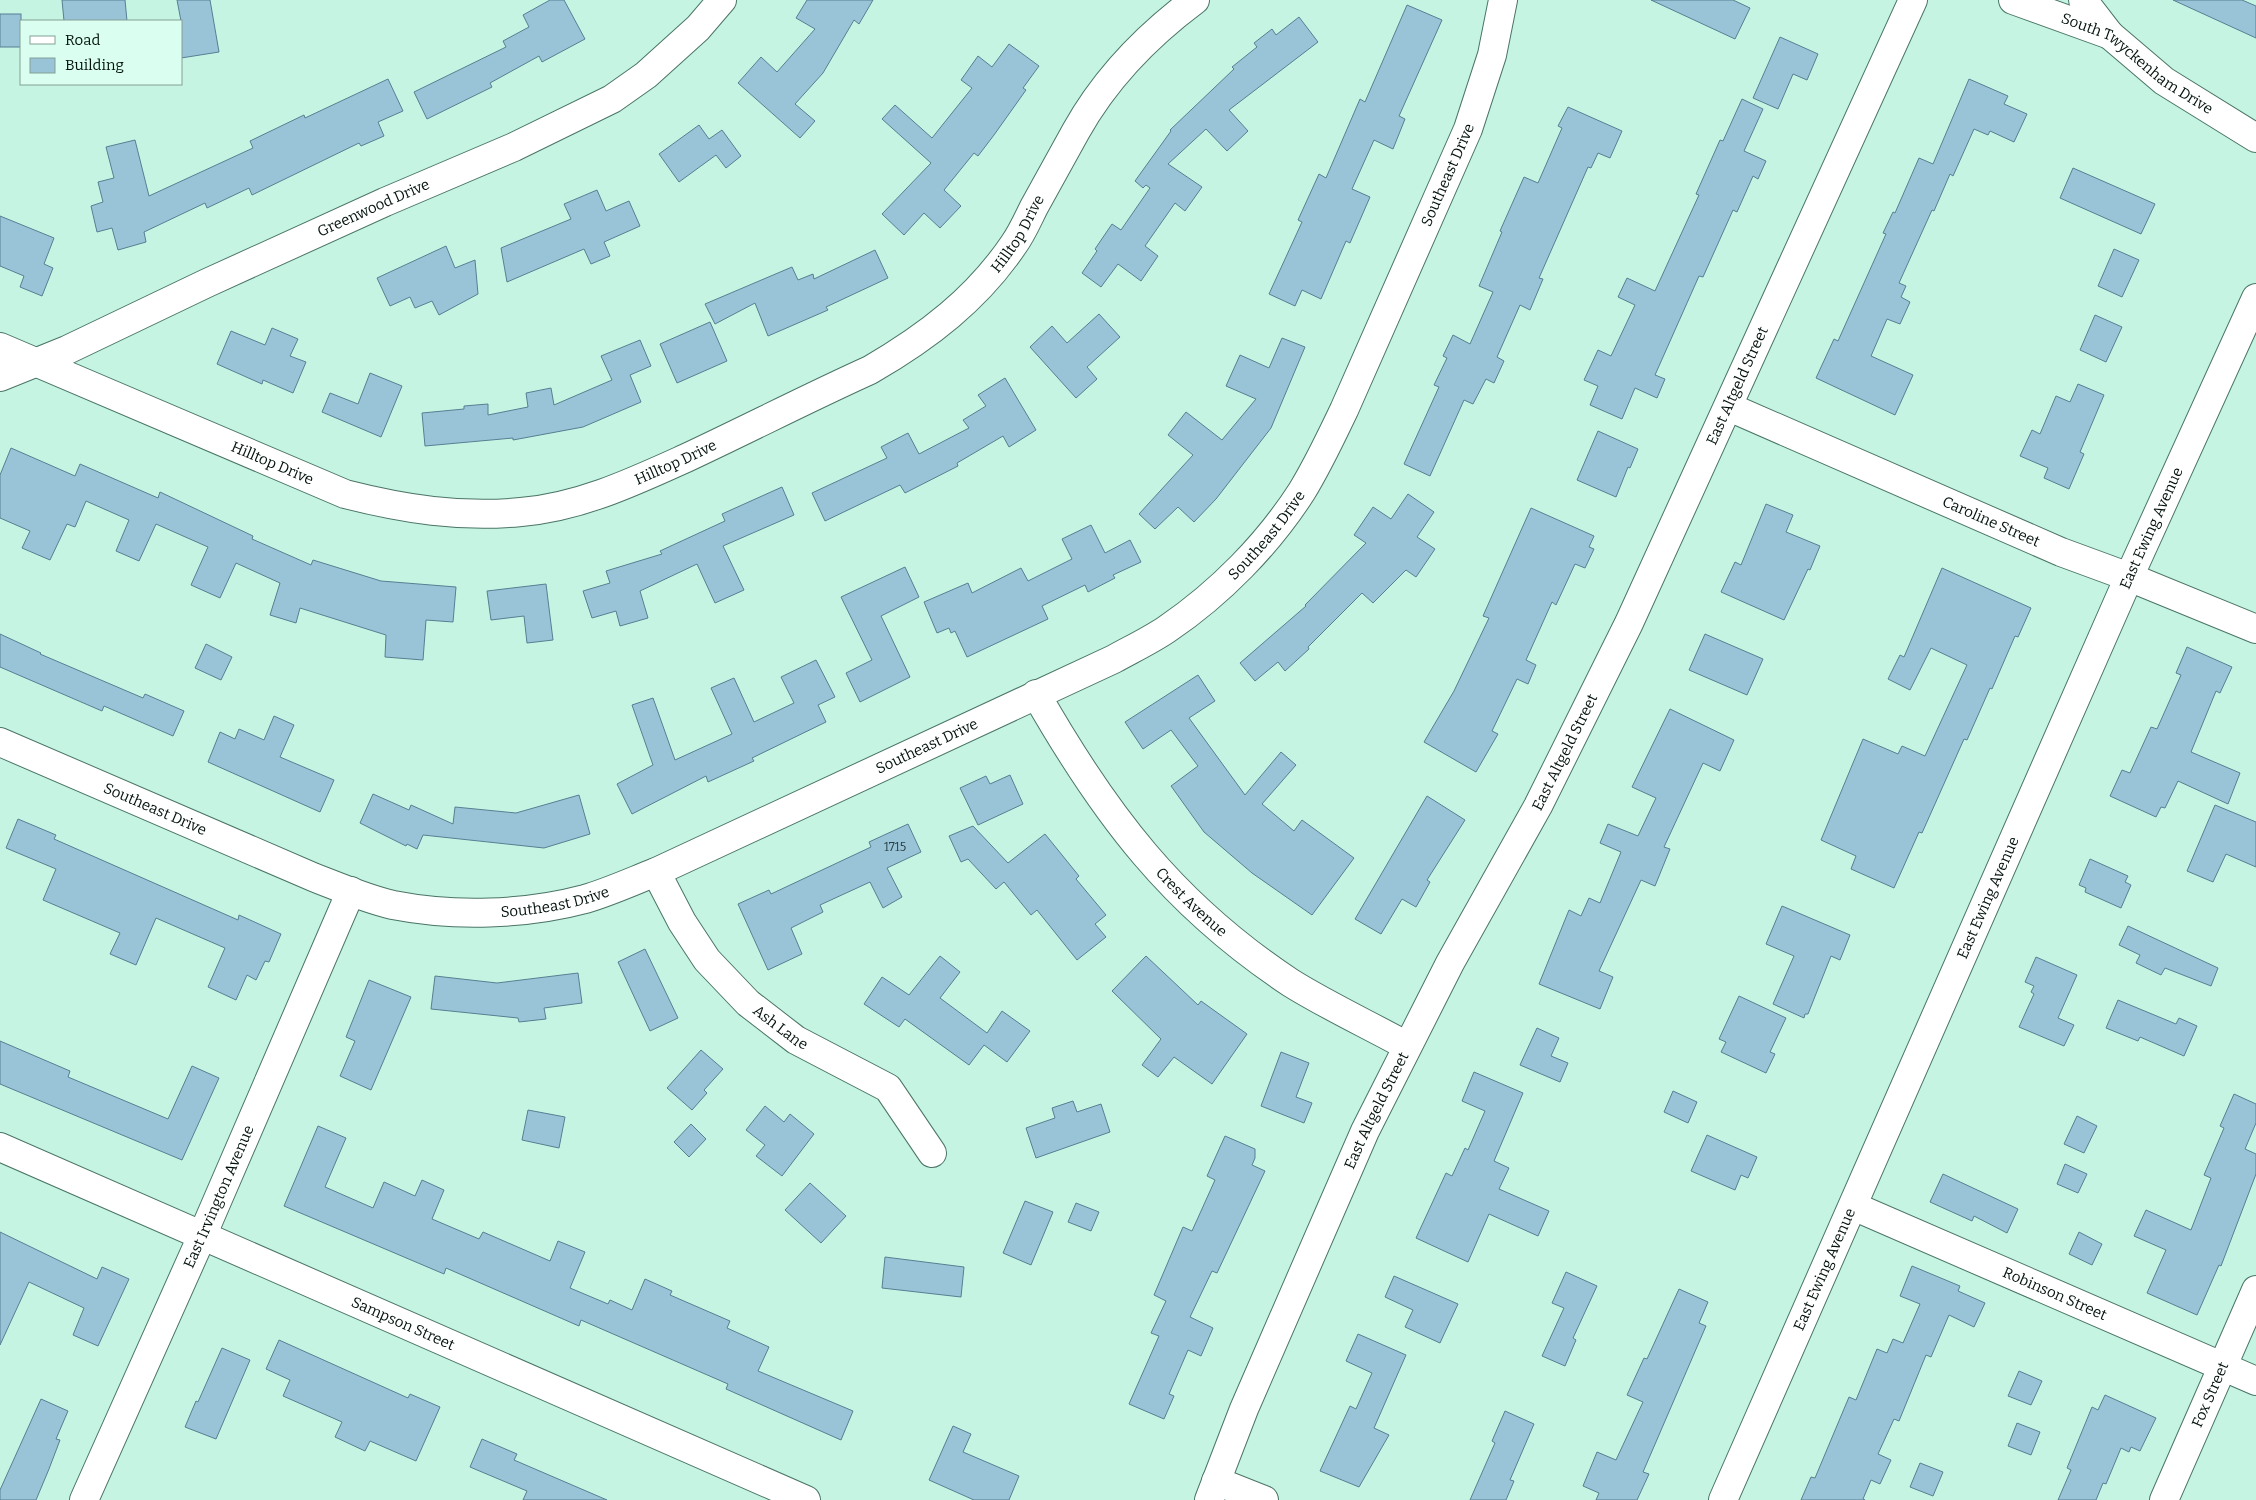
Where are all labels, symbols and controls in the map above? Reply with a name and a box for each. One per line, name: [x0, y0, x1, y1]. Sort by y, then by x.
street label: South Twyckenham Drive: [2059, 9, 2216, 118]
legend: [20, 20, 182, 85]
text: Road: [65, 31, 100, 49]
text: Building: [65, 56, 124, 74]
street label: Southeast Drive: [1417, 121, 1478, 229]
street label: Greenwood Drive: [314, 175, 432, 241]
street label: Hilltop Drive: [987, 192, 1048, 276]
street label: East Altgeld Street: [1702, 323, 1772, 448]
street label: Hilltop Drive: [632, 436, 719, 489]
street label: Hilltop Drive: [228, 438, 316, 489]
street label: East Ewing Avenue: [2116, 464, 2187, 592]
street label: Southeast Drive: [1225, 487, 1309, 583]
street label: Caroline Street: [1940, 492, 2043, 551]
street label: East Altgeld Street: [1528, 690, 1602, 814]
street label: Southeast Drive: [873, 715, 981, 778]
street label: Southeast Drive: [101, 779, 209, 839]
street label: East Ewing Avenue: [1953, 834, 2023, 962]
house number: 1715: [884, 840, 906, 854]
street label: Crest Avenue: [1152, 864, 1231, 941]
street label: Southeast Drive: [500, 883, 612, 921]
street label: Ash Lane: [749, 1001, 811, 1054]
street label: East Altgeld Street: [1341, 1049, 1413, 1172]
street label: East Irvington Avenue: [180, 1122, 258, 1271]
street label: East Ewing Avenue: [1790, 1205, 1859, 1333]
street label: Robinson Street: [2000, 1263, 2110, 1324]
street label: Sampson Street: [349, 1293, 458, 1354]
street label: Fox Street: [2188, 1359, 2233, 1430]

